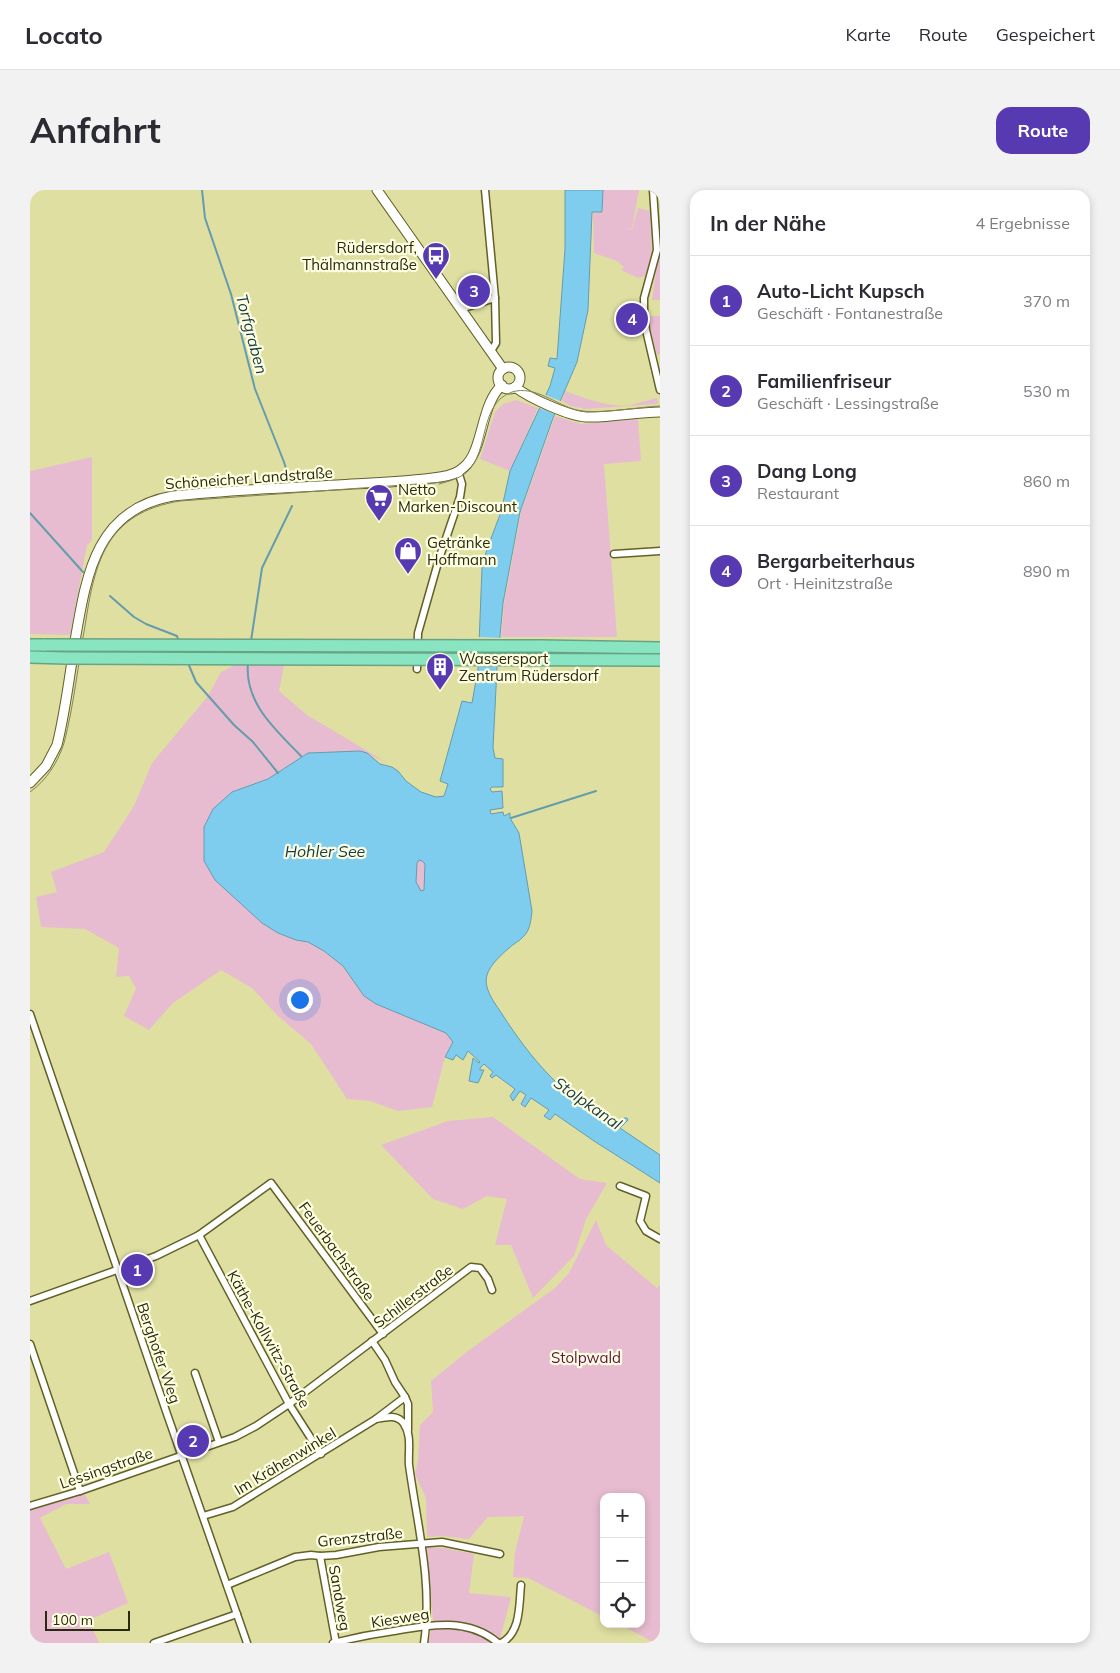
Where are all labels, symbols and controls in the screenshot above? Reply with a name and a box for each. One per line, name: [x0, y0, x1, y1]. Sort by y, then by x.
text: Locato: [25, 20, 103, 50]
text: Karte: [846, 23, 891, 46]
text: Route: [919, 23, 968, 46]
text: Gespeichert: [996, 23, 1095, 46]
button: Route: [996, 107, 1090, 154]
text: Anfahrt: [30, 108, 161, 152]
text: In der Nähe: [710, 210, 826, 236]
text: 4 Ergebnisse: [975, 213, 1070, 233]
place label: Rüdersdorf, Thälmannstraße: [302, 238, 417, 274]
bus stop icon: Rüdersdorf, Thälmannstraße: [421, 241, 451, 280]
pin: 3: [458, 272, 490, 310]
text: Auto-Licht Kupsch: [757, 279, 925, 303]
text: 1: [721, 291, 731, 311]
text: 370 m: [1023, 291, 1070, 311]
water label: Torfgraben: [232, 292, 272, 376]
pin: 4: [616, 300, 648, 338]
text: Geschäft · Fontanestraße: [757, 303, 943, 323]
text: Familienfriseur: [757, 369, 891, 393]
text: 2: [721, 381, 731, 401]
text: 530 m: [1023, 381, 1070, 401]
text: Geschäft · Lessingstraße: [757, 393, 939, 413]
text: Dang Long: [757, 459, 857, 483]
street label: Schöneicher Landstraße: [165, 463, 333, 493]
text: 3: [721, 471, 731, 491]
text: 860 m: [1023, 471, 1070, 491]
place label: Netto Marken-Discount: [398, 480, 517, 516]
supermarket icon: Netto Marken-Discount: [364, 483, 394, 522]
text: Restaurant: [757, 483, 839, 503]
place label: Getränke Hoffmann: [427, 533, 497, 569]
shop icon: Getränke Hoffmann: [393, 536, 423, 575]
text: Bergarbeiterhaus: [757, 549, 915, 573]
text: 4: [721, 561, 731, 581]
text: 890 m: [1023, 561, 1070, 581]
text: Ort · Heinitzstraße: [757, 573, 893, 593]
place label: Wassersport Zentrum Rüdersdorf: [459, 649, 600, 685]
building icon: Wassersport Zentrum Rüdersdorf: [425, 652, 455, 691]
water label: Hohler See: [285, 841, 366, 861]
your location: [287, 987, 313, 1013]
water label: Stolpkanal: [550, 1072, 626, 1134]
street label: Feuerbachstraße: [295, 1198, 379, 1304]
pin: 1: [121, 1251, 153, 1289]
street label: Schillerstraße: [370, 1260, 456, 1332]
street label: Käthe-Kollwitz-Straße: [223, 1267, 315, 1411]
street label: Berghofer Weg: [133, 1300, 185, 1406]
park label: Stolpwald: [551, 1348, 621, 1367]
pin: 2: [177, 1422, 209, 1460]
street label: Im Krähenwinkel: [231, 1423, 339, 1499]
street label: Lessingstraße: [57, 1443, 155, 1493]
map controls: [600, 1493, 645, 1628]
button: +: [600, 1493, 645, 1538]
street label: Grenzstraße: [316, 1523, 404, 1551]
button: −: [600, 1538, 645, 1583]
street label: Sandweg: [325, 1564, 355, 1632]
button: locate: [600, 1583, 645, 1628]
street label: Kiesweg: [370, 1604, 430, 1632]
scale bar: [45, 1608, 130, 1631]
text: 100 m: [52, 1611, 93, 1629]

